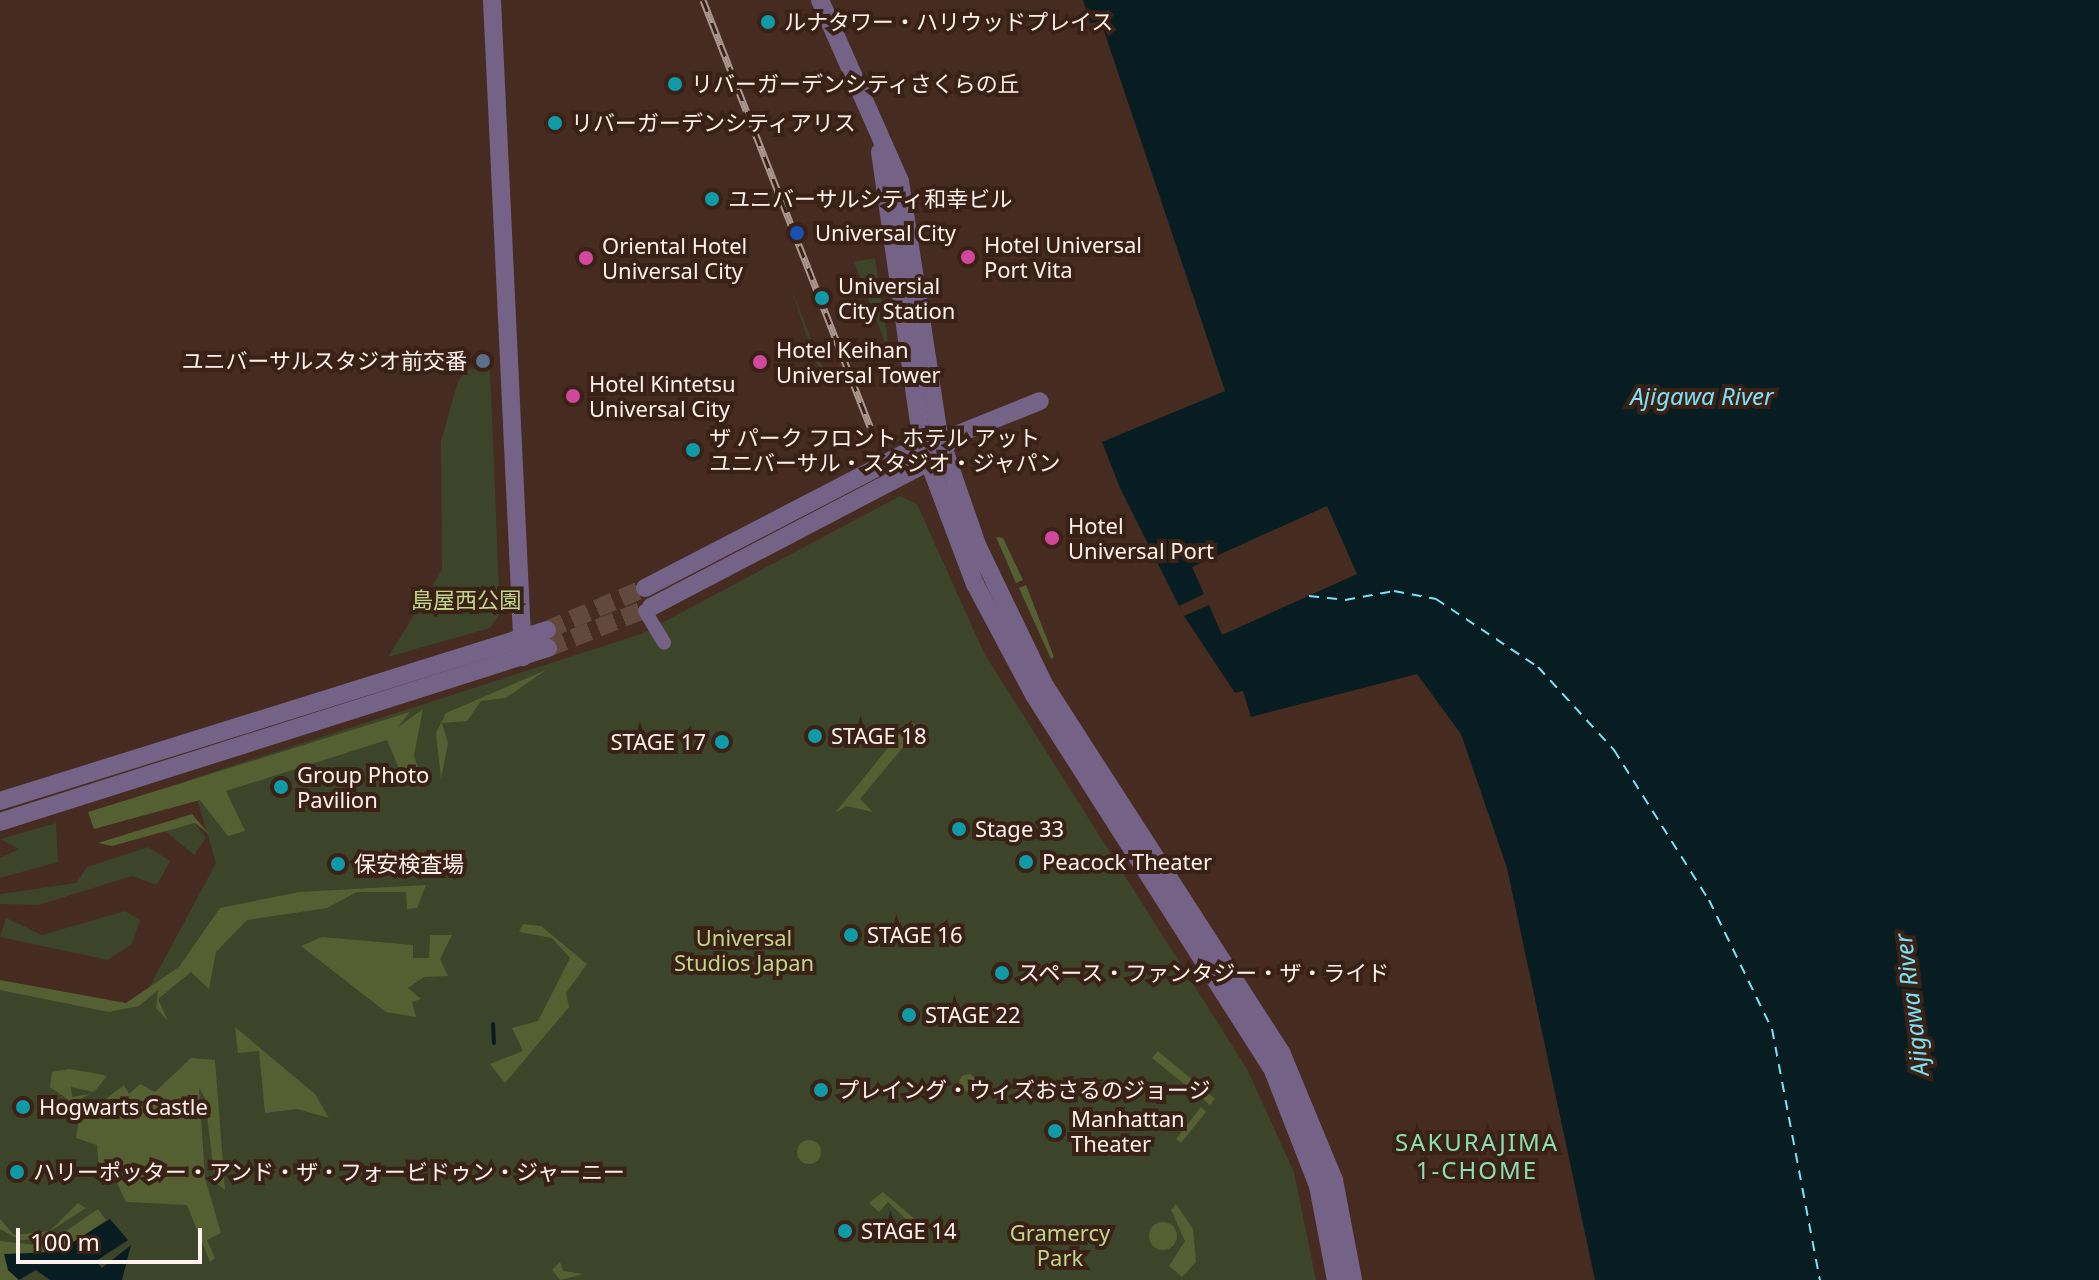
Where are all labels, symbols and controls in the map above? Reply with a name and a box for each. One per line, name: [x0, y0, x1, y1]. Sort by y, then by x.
place label: ルナタワー・ハリウッドプレイス: [784, 9, 1114, 35]
marker: ルナタワー・ハリウッドプレイス: [759, 13, 777, 31]
place label: リバーガーデンシティさくらの丘: [691, 71, 1021, 97]
marker: リバーガーデンシティさくらの丘: [666, 75, 684, 93]
place label: リバーガーデンシティアリス: [571, 110, 857, 136]
marker: リバーガーデンシティアリス: [546, 114, 564, 132]
place label: ユニバーサルシティ和幸ビル: [728, 186, 1014, 212]
marker: ユニバーサルシティ和幸ビル: [703, 190, 721, 208]
place label: Universal City: [815, 220, 956, 246]
marker: Universal City: [786, 222, 808, 244]
place label: Hotel Universal Port Vita: [984, 231, 1142, 282]
place label: Oriental Hotel Universal City: [602, 232, 747, 284]
marker: Hotel Universal Port Vita: [959, 248, 977, 266]
marker: Oriental Hotel Universal City: [577, 249, 595, 267]
place label: Universial City Station: [838, 272, 955, 324]
marker: Universial City Station: [813, 289, 831, 307]
place label: Hotel Keihan Universal Tower: [776, 336, 941, 388]
place label: ユニバーサルスタジオ前交番: [181, 348, 467, 374]
marker: ユニバーサルスタジオ前交番: [474, 352, 492, 370]
marker: Hotel Keihan Universal Tower: [751, 353, 769, 371]
place label: Hotel Kintetsu Universal City: [589, 370, 736, 422]
water label: Ajigawa River: [1630, 382, 1774, 410]
marker: Hotel Kintetsu Universal City: [564, 387, 582, 405]
place label: ザ パーク フロント ホテル アット ユニバーサル・スタジオ・ジャパン: [709, 424, 1061, 476]
marker: ザ パーク フロント ホテル アット ユニバーサル・スタジオ・ジャパン: [684, 441, 702, 459]
place label: Hotel Universal Port: [1068, 512, 1214, 564]
marker: Hotel Universal Port: [1043, 529, 1061, 547]
park label: 島屋西公園: [411, 587, 521, 613]
place label: STAGE 18: [831, 723, 927, 749]
marker: STAGE 18: [806, 727, 824, 745]
place label: STAGE 17: [610, 729, 706, 755]
marker: STAGE 17: [713, 733, 731, 751]
place label: Group Photo Pavilion: [297, 761, 429, 812]
marker: Group Photo Pavilion: [272, 778, 290, 796]
place label: Stage 33: [975, 816, 1064, 842]
marker: Stage 33: [950, 820, 968, 838]
place label: Peacock Theater: [1042, 849, 1212, 875]
place label: 保安検査場: [354, 851, 464, 877]
marker: Peacock Theater: [1017, 853, 1035, 871]
marker: 保安検査場: [329, 855, 347, 873]
place label: STAGE 16: [867, 922, 963, 948]
park label: Universal Studios Japan: [674, 924, 814, 976]
marker: STAGE 16: [842, 926, 860, 944]
water label: Ajigawa River: [1888, 932, 1934, 1078]
place label: スペース・ファンタジー・ザ・ライド: [1018, 960, 1392, 986]
marker: スペース・ファンタジー・ザ・ライド: [993, 964, 1011, 982]
place label: STAGE 22: [925, 1002, 1021, 1028]
marker: STAGE 22: [900, 1006, 918, 1024]
place label: プレイング・ウィズおさるのジョージ: [837, 1077, 1211, 1103]
marker: プレイング・ウィズおさるのジョージ: [812, 1081, 830, 1099]
place label: Hogwarts Castle: [39, 1094, 208, 1120]
marker: Hogwarts Castle: [14, 1098, 32, 1116]
place label: Manhattan Theater: [1071, 1105, 1185, 1156]
marker: Manhattan Theater: [1046, 1122, 1064, 1140]
district label: SAKURAJIMA 1-CHOME: [1395, 1128, 1559, 1184]
place label: ハリーポッター・アンド・ザ・フォービドゥン・ジャーニー: [33, 1159, 627, 1185]
marker: ハリーポッター・アンド・ザ・フォービドゥン・ジャーニー: [8, 1163, 26, 1181]
scale bar: [20, 1212, 206, 1262]
place label: STAGE 14: [861, 1218, 957, 1244]
park label: Gramercy Park: [1010, 1219, 1110, 1270]
marker: STAGE 14: [836, 1222, 854, 1240]
text: 100 m: [30, 1225, 100, 1258]

